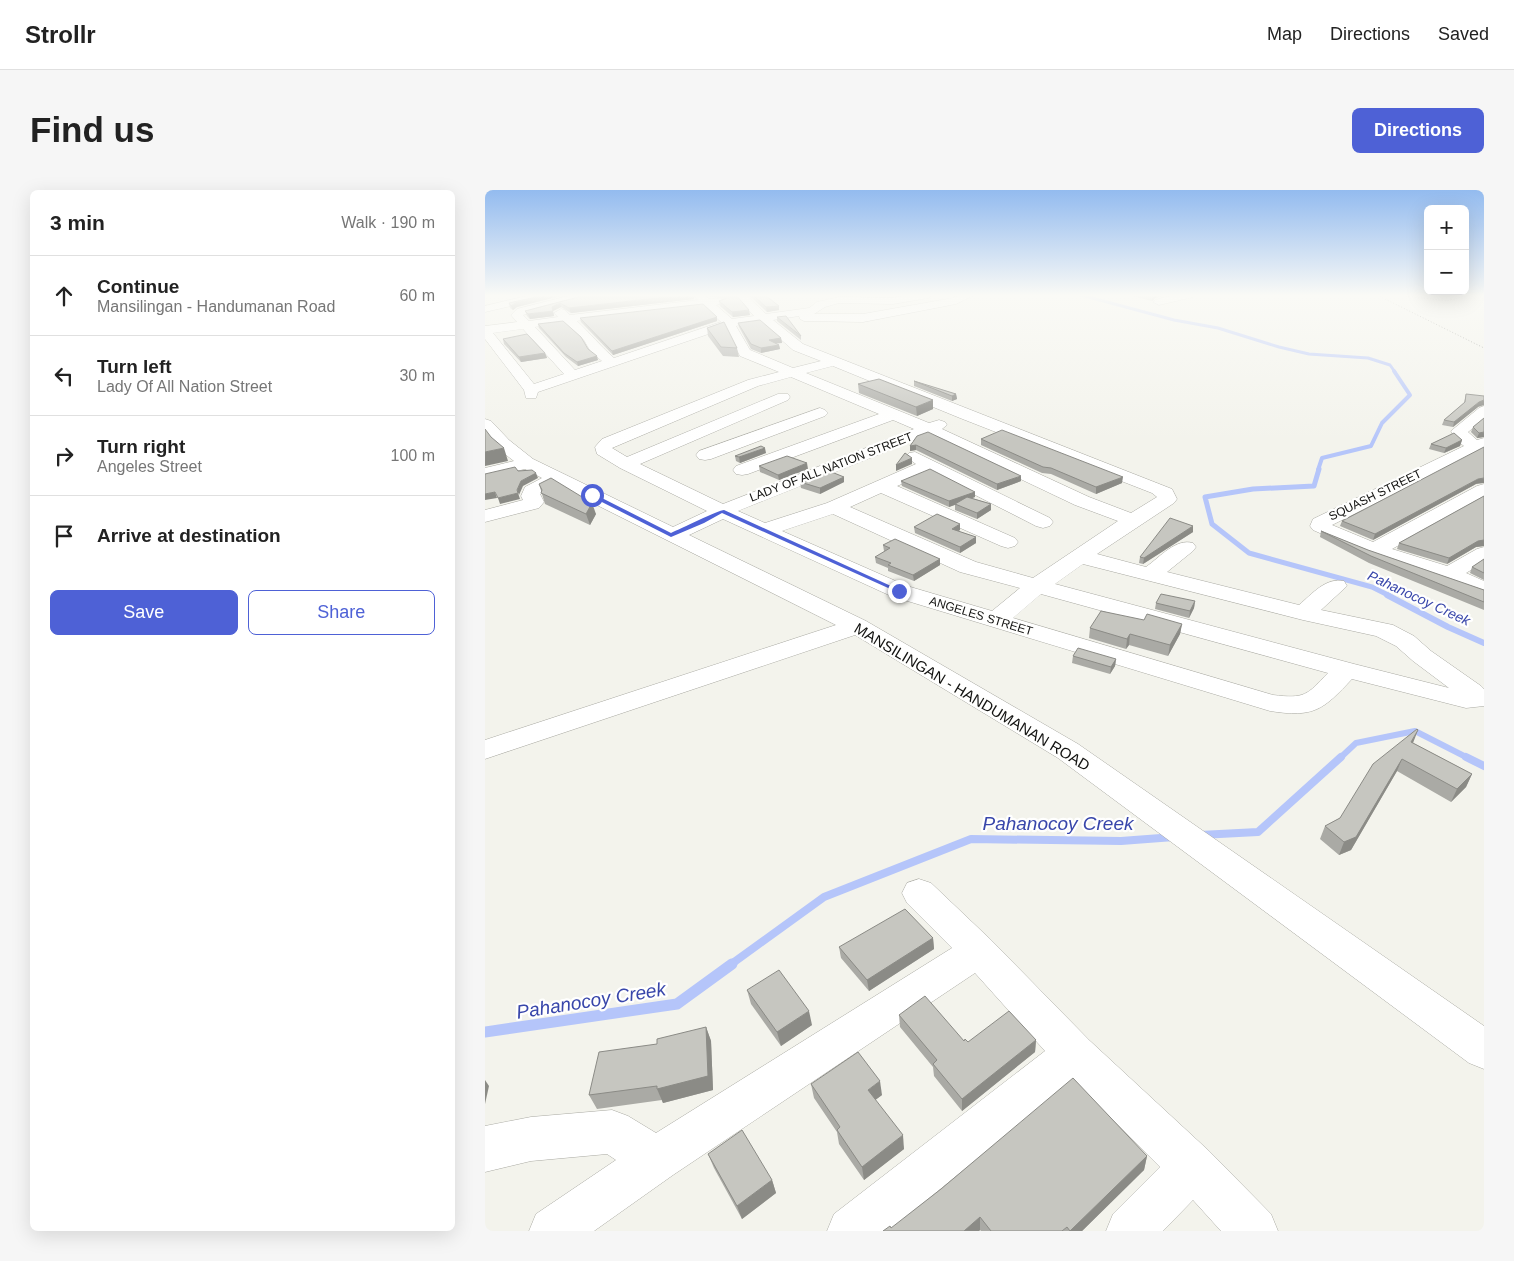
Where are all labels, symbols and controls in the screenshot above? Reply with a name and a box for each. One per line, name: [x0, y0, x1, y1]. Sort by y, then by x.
text: Strollr: [25, 21, 96, 48]
text: Map: [1267, 24, 1302, 44]
text: Directions: [1330, 24, 1410, 44]
text: Saved: [1438, 24, 1489, 44]
button: Directions: [1352, 108, 1484, 153]
text: Find us: [30, 110, 154, 149]
map controls: [1424, 205, 1469, 295]
button: +: [1424, 205, 1469, 250]
text: 3 min: [50, 211, 105, 234]
text: Walk · 190 m: [341, 214, 435, 231]
button: −: [1424, 250, 1469, 295]
text: Continue: [97, 276, 179, 297]
icon: ahead: [50, 282, 78, 310]
text: 60 m: [399, 287, 435, 304]
text: Mansilingan - Handumanan Road: [97, 298, 335, 315]
text: Turn left: [97, 356, 172, 377]
icon: left: [50, 362, 78, 390]
text: 30 m: [399, 367, 435, 384]
text: Lady Of All Nation Street: [97, 378, 272, 395]
street label: LADY OF ALL NATION STREET: [748, 429, 915, 505]
text: Turn right: [97, 436, 185, 457]
icon: right: [50, 442, 78, 470]
text: 100 m: [391, 447, 435, 464]
text: Angeles Street: [97, 458, 202, 475]
street label: SQUASH STREET: [1326, 466, 1424, 524]
route start: [581, 484, 604, 507]
icon: arrive: [50, 522, 78, 550]
text: Arrive at destination: [97, 525, 281, 546]
water label: Pahanocoy Creek: [1365, 567, 1474, 629]
route end: [888, 580, 911, 603]
button: Save: [50, 590, 238, 635]
button: Share: [248, 590, 435, 635]
street label: ANGELES STREET: [928, 594, 1035, 639]
street label: MANSILINGAN - HANDUMANAN ROAD: [851, 619, 1093, 774]
water label: Pahanocoy Creek: [982, 813, 1135, 834]
water label: Pahanocoy Creek: [515, 978, 669, 1023]

